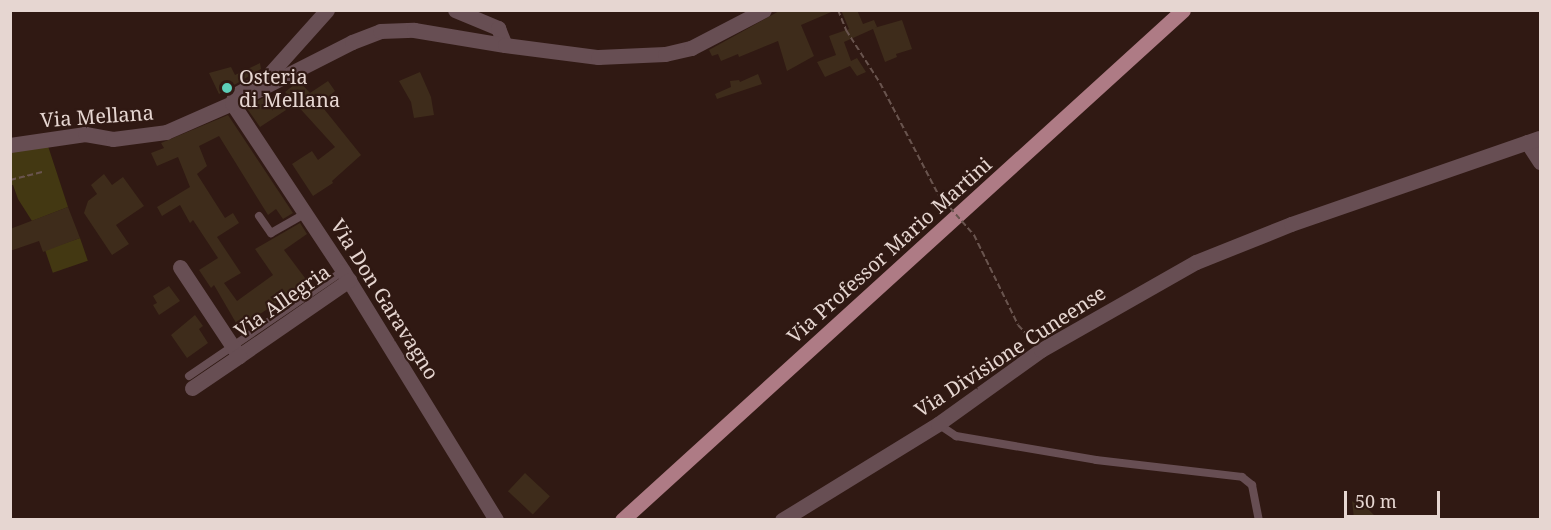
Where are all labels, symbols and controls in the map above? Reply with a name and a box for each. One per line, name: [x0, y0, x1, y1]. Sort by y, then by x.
place label: Osteria di Mellana: [239, 64, 340, 111]
marker: Osteria di Mellana: [220, 81, 234, 95]
street label: Via Mellana: [39, 100, 155, 132]
street label: Via Professor Mario Martini: [782, 152, 996, 348]
street label: Via Don Garavagno: [326, 214, 444, 384]
street label: Via Allegria: [229, 259, 335, 343]
street label: Via Divisione Cuneense: [910, 280, 1110, 422]
scale bar: [1347, 479, 1443, 517]
text: 50 m: [1355, 489, 1397, 513]

